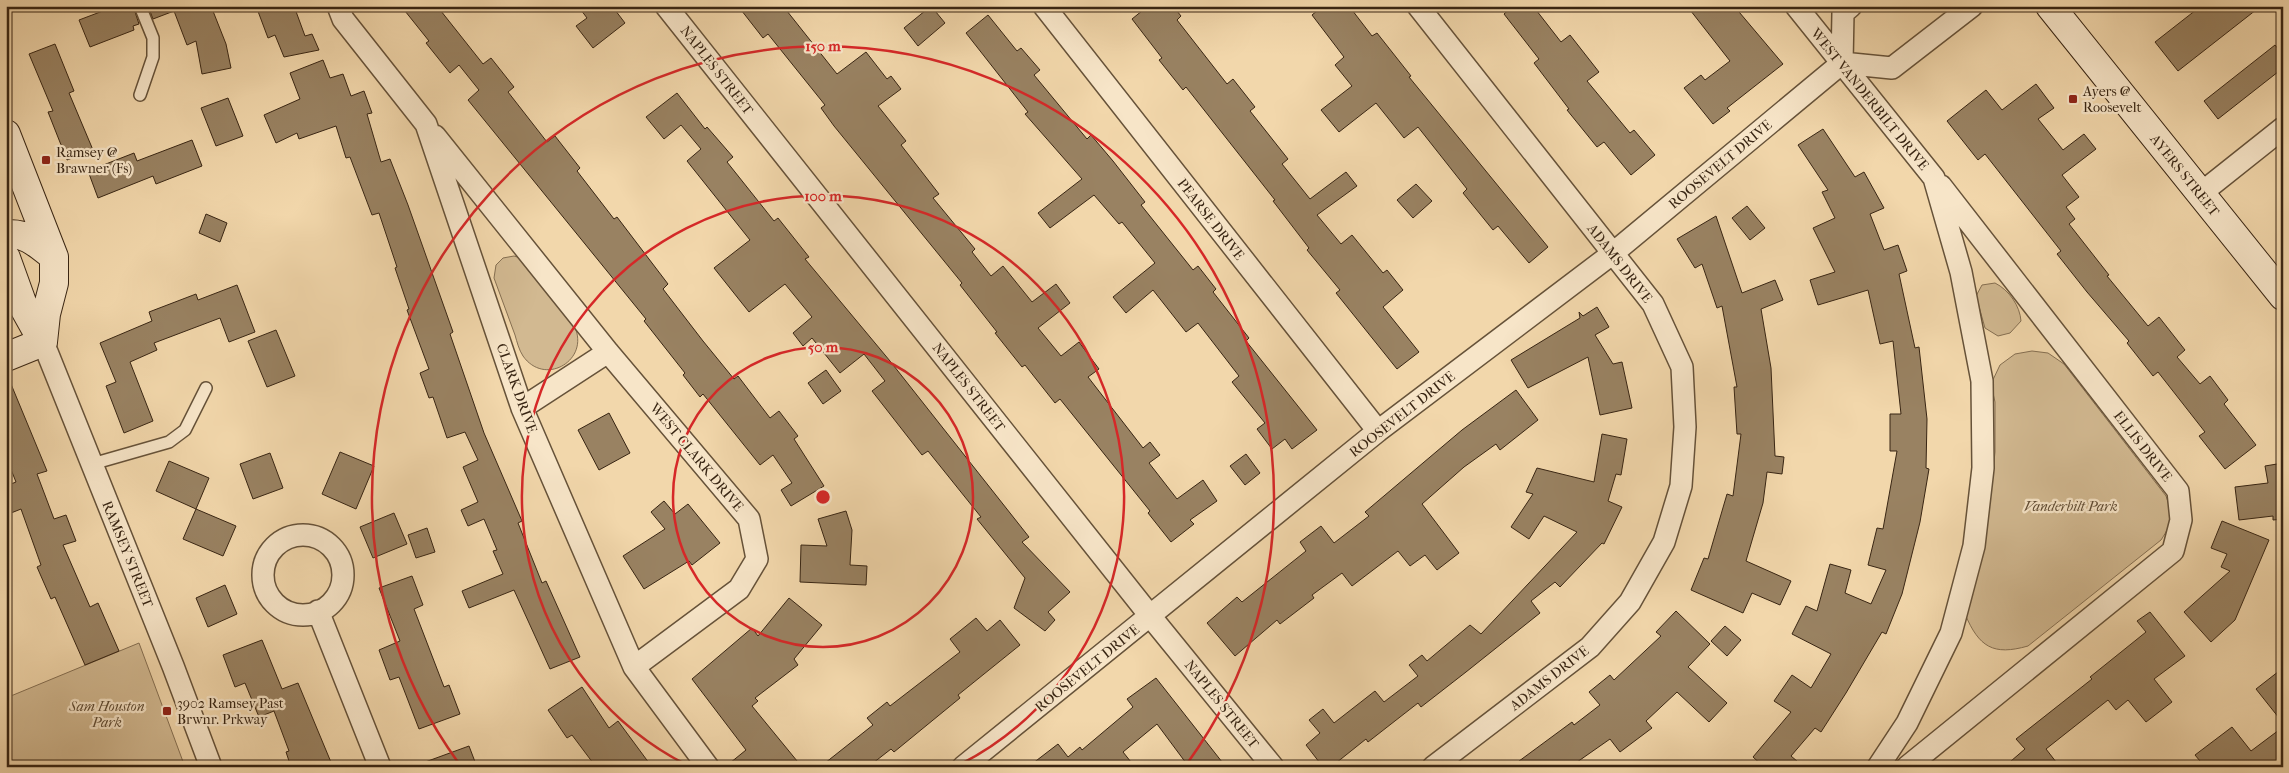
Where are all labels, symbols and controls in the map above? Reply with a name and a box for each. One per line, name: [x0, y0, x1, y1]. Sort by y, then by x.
street label: NAPLES STREET: [677, 22, 757, 119]
street label: WEST VANDERBILT DRIVE: [1806, 24, 1932, 174]
text: 150 m: [805, 37, 841, 55]
place label: Ayers @ Roosevelt: [2082, 83, 2142, 116]
marker: Ayers @ Roosevelt: [2067, 93, 2079, 105]
street label: ROOSEVELT DRIVE: [1665, 116, 1776, 213]
street label: AYERS STREET: [2146, 130, 2223, 220]
place label: Ramsey @ Brawner (Fs): [56, 144, 132, 177]
marker: Ramsey @ Brawner (Fs): [40, 154, 52, 166]
street label: PEARSE DRIVE: [1174, 175, 1248, 264]
text: 100 m: [804, 187, 842, 205]
street label: ADAMS DRIVE: [1583, 220, 1656, 306]
text: 50 m: [808, 338, 839, 356]
street label: NAPLES STREET: [929, 339, 1009, 436]
street label: CLARK DRIVE: [492, 341, 541, 436]
street label: ROOSEVELT DRIVE: [1346, 368, 1459, 461]
street label: WEST CLARK DRIVE: [646, 399, 747, 515]
street label: ELLIS DRIVE: [2110, 408, 2176, 485]
centre of rings: [814, 488, 832, 506]
street label: RAMSEY STREET: [98, 498, 157, 611]
park label: Vanderbilt Park: [2024, 498, 2118, 515]
street label: ROOSEVELT DRIVE: [1032, 621, 1143, 716]
street label: ADAMS DRIVE: [1506, 642, 1592, 715]
street label: NAPLES STREET: [1181, 657, 1263, 752]
place label: 3902 Ramsey Past Brwnr. Prkway: [177, 695, 284, 728]
park label: Sam Houston Park: [68, 698, 145, 731]
marker: 3902 Ramsey Past Brwnr. Prkway: [161, 705, 173, 717]

